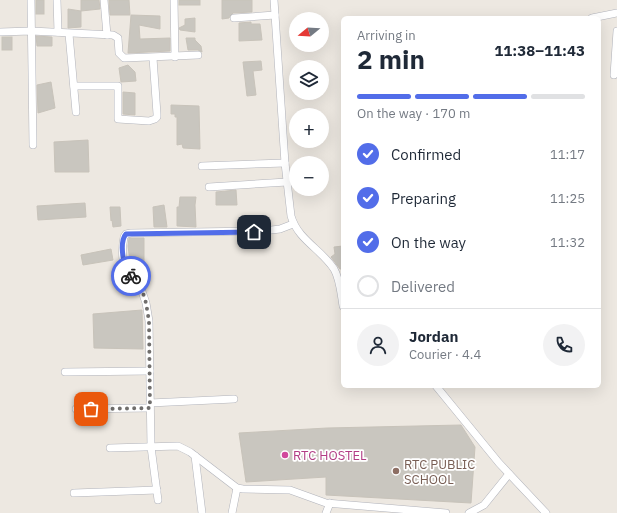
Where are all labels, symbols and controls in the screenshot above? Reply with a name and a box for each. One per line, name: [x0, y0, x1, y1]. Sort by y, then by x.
north arrow: [289, 12, 329, 52]
map controls: [289, 12, 329, 196]
text: Arriving in: [357, 27, 416, 44]
text: 11:38–11:43: [494, 41, 585, 60]
text: 2 min: [357, 42, 425, 76]
button: layers: [289, 60, 329, 100]
text: On the way · 170 m: [357, 105, 470, 122]
button: +: [289, 108, 329, 148]
icon: check: [357, 143, 379, 165]
text: Confirmed: [391, 145, 461, 164]
text: 11:17: [550, 146, 585, 163]
button: −: [289, 156, 329, 196]
icon: check: [357, 187, 379, 209]
text: Preparing: [391, 189, 456, 208]
text: 11:25: [550, 190, 585, 207]
pin: [237, 215, 271, 249]
icon: home: [243, 221, 265, 243]
icon: check: [357, 231, 379, 253]
text: On the way: [391, 233, 466, 252]
text: 11:32: [550, 234, 585, 251]
courier: [111, 256, 151, 296]
icon: bike: [120, 265, 142, 287]
text: Delivered: [391, 277, 455, 296]
button: person: [357, 324, 399, 366]
button: phone: [543, 324, 585, 366]
text: Jordan: [409, 327, 458, 346]
text: Courier · 4.4: [409, 346, 481, 363]
pin: [74, 392, 108, 426]
icon: bag: [80, 398, 102, 420]
place label: RTC HOSTEL: [293, 447, 367, 464]
marker: RTC HOSTEL: [280, 450, 290, 460]
place label: RTC PUBLIC SCHOOL: [404, 456, 475, 488]
marker: RTC PUBLIC SCHOOL: [391, 466, 401, 476]

